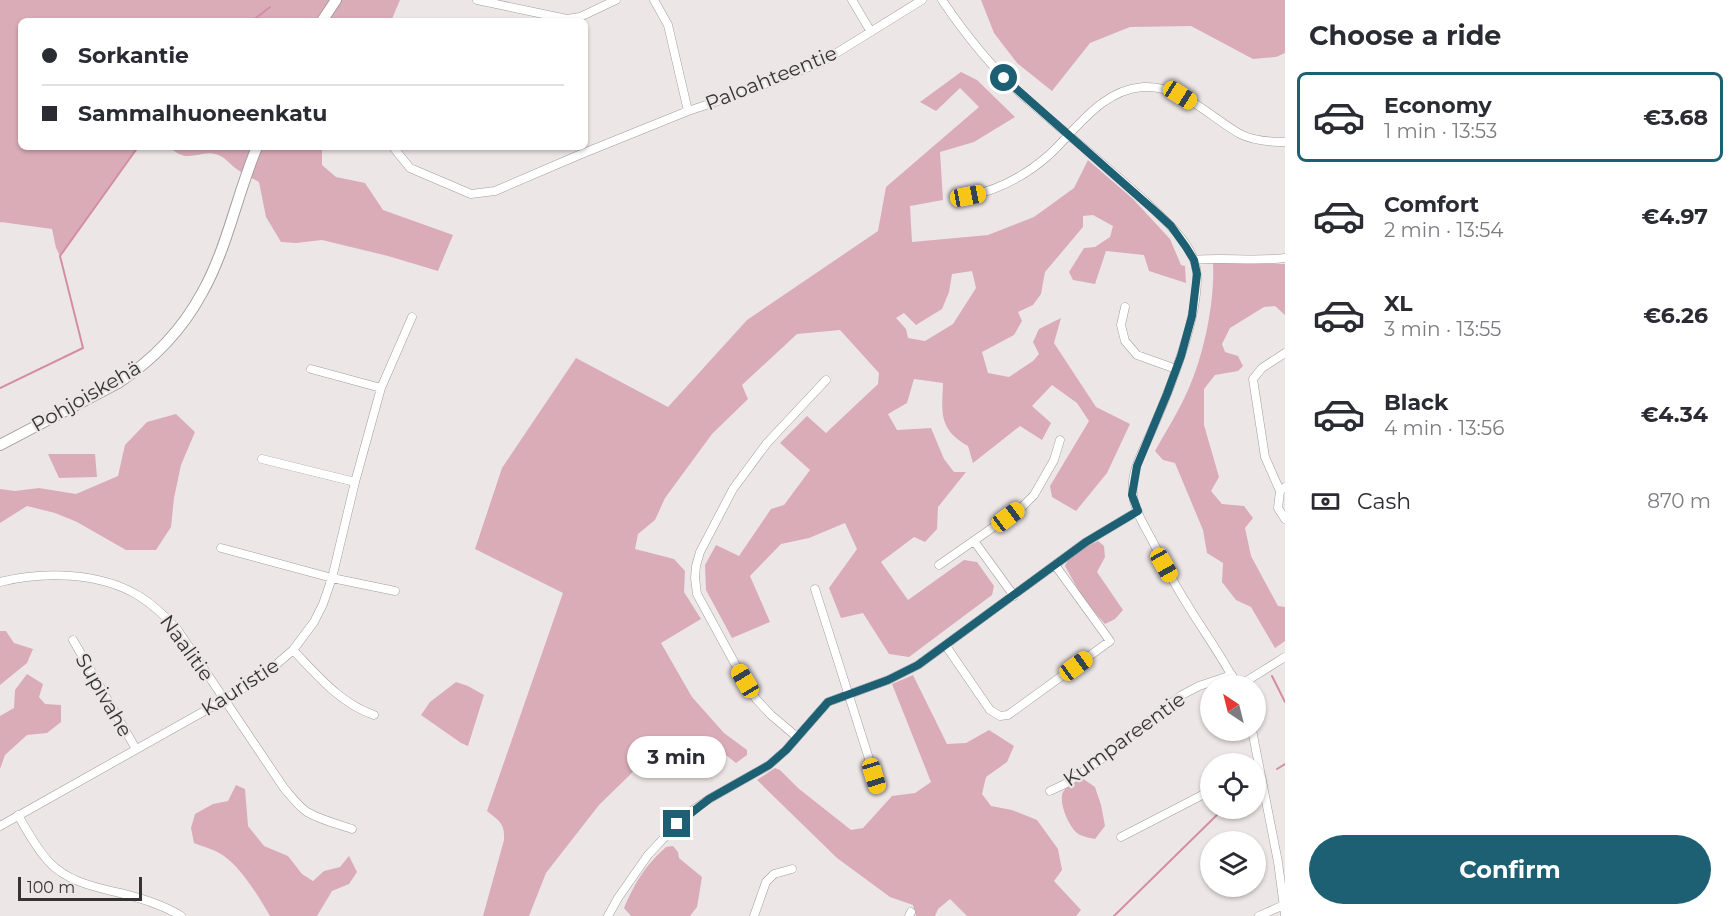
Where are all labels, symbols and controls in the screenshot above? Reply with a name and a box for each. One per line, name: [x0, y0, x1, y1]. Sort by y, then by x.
text: Choose a ride: [1309, 19, 1501, 52]
street label: Paloahteentie: [702, 41, 840, 115]
text: Sorkantie: [78, 42, 189, 69]
route start: [990, 64, 1017, 91]
car: [1160, 78, 1200, 112]
icon: car: [1312, 90, 1366, 144]
text: Economy: [1384, 92, 1492, 119]
text: Sammalhuoneenkatu: [78, 100, 327, 127]
text: €3.68: [1643, 104, 1708, 131]
text: 1 min · 13:53: [1384, 119, 1497, 143]
car: [949, 184, 987, 208]
icon: car: [1312, 189, 1366, 243]
text: Comfort: [1384, 191, 1479, 218]
text: €4.97: [1642, 203, 1708, 230]
text: 2 min · 13:54: [1384, 218, 1504, 242]
icon: car: [1312, 288, 1366, 342]
text: XL: [1384, 290, 1413, 317]
text: €6.26: [1643, 302, 1708, 329]
text: 3 min · 13:55: [1384, 317, 1501, 341]
street label: Pohjoiskehä: [27, 355, 145, 437]
icon: car: [1312, 387, 1366, 441]
text: Black: [1384, 389, 1448, 416]
text: €4.34: [1641, 401, 1708, 428]
text: 4 min · 13:56: [1384, 416, 1504, 440]
icon: cash: [1309, 485, 1342, 518]
text: Cash: [1357, 488, 1411, 515]
text: 870 m: [1647, 489, 1711, 513]
car: [988, 499, 1028, 535]
car: [1147, 545, 1181, 585]
street label: Naalitie: [155, 610, 219, 686]
car: [1056, 648, 1096, 684]
street label: Supivahe: [70, 649, 138, 741]
street label: Kauristie: [197, 653, 283, 721]
car: [728, 661, 762, 701]
north arrow: [1200, 675, 1266, 741]
map controls: [1200, 675, 1266, 897]
street label: Kumpareentie: [1058, 687, 1190, 791]
callout: 3 min: [628, 737, 726, 779]
text: 3 min: [647, 745, 706, 769]
button: locate: [1200, 753, 1266, 819]
car: [860, 756, 888, 796]
route end: [663, 810, 690, 837]
button: layers: [1200, 831, 1266, 897]
button: Confirm: [1309, 835, 1711, 904]
scale bar: [18, 874, 142, 902]
text: 100 m: [27, 878, 75, 897]

